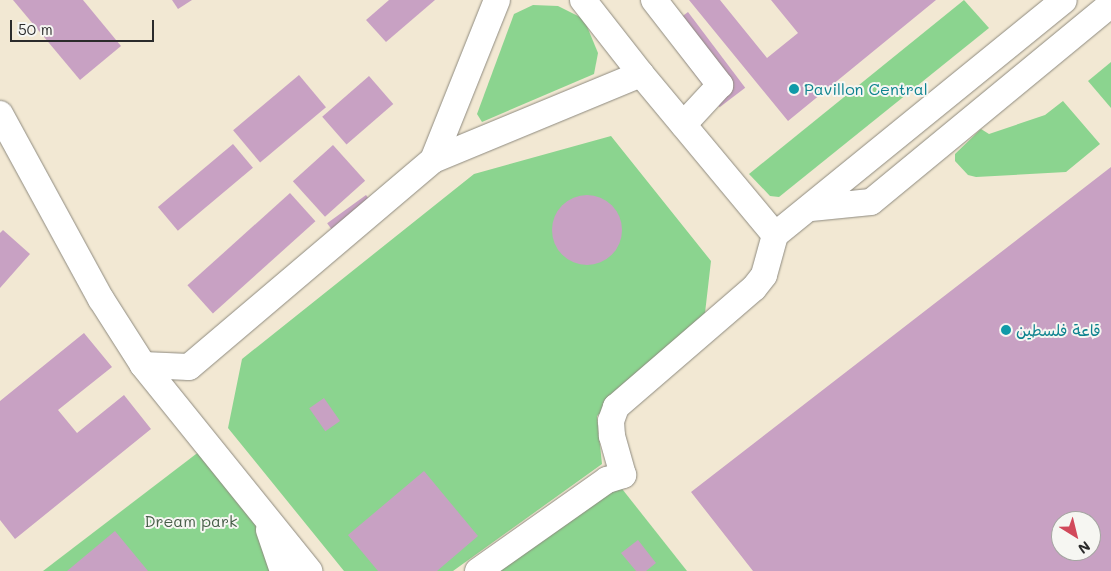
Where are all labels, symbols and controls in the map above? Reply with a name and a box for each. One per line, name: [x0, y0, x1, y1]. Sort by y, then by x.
scale bar: [12, 10, 156, 42]
text: 50 m: [18, 19, 53, 39]
place label: Pavillon Central: [804, 79, 928, 99]
marker: Pavillon Central: [788, 83, 800, 95]
place label: قاعة فلسطين: [1016, 320, 1101, 340]
marker: قاعة فلسطين: [1000, 324, 1012, 336]
park label: Dream park: [144, 511, 238, 531]
north arrow: [1051, 511, 1101, 561]
text: N: [1075, 537, 1094, 559]

